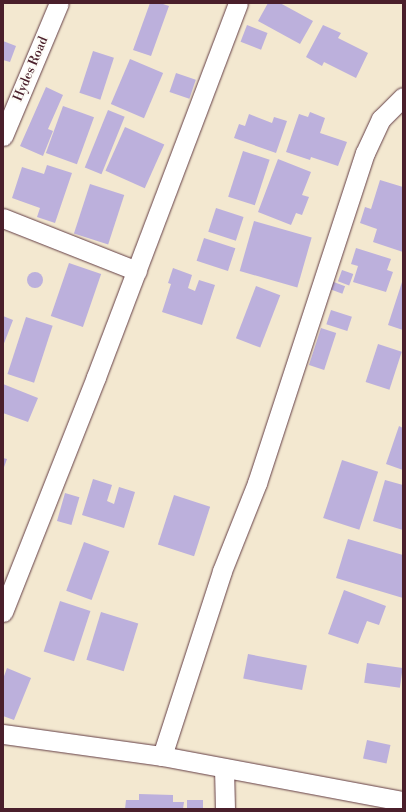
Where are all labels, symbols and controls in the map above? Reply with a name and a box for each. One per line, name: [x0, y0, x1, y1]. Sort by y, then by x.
street label: Hydes Road: [10, 34, 52, 104]

